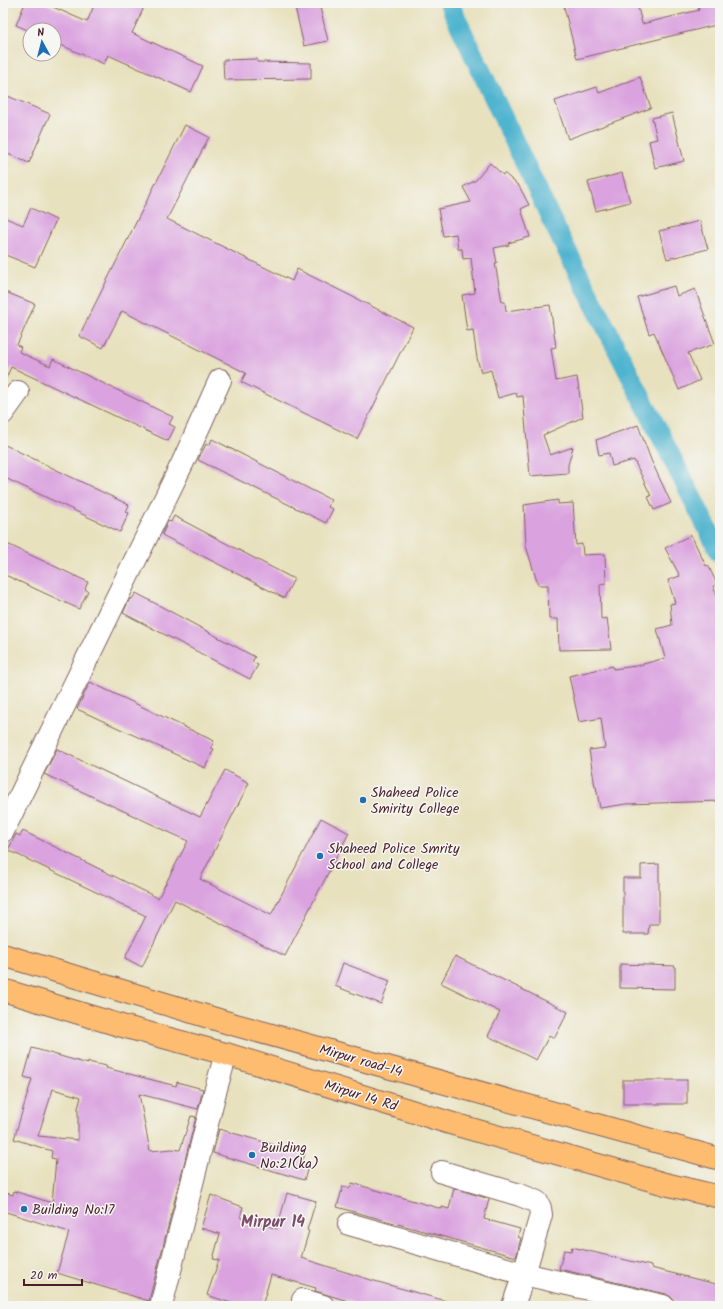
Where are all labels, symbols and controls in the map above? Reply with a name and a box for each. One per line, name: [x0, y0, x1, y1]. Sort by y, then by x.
north arrow: [22, 22, 62, 62]
text: N: [36, 24, 45, 42]
place label: Shaheed Police Smirity College: [371, 782, 460, 820]
marker: Shaheed Police Smirity College: [358, 795, 368, 805]
place label: Shaheed Police Smrity School and College: [328, 838, 460, 876]
marker: Shaheed Police Smrity School and College: [315, 851, 325, 861]
street label: Mirpur road-14: [316, 1039, 405, 1083]
street label: Mirpur 14 Rd: [321, 1074, 401, 1118]
place label: Building No:21(ka): [260, 1137, 319, 1175]
marker: Building No:21(ka): [247, 1150, 257, 1160]
place label: Building No:17: [32, 1199, 115, 1221]
marker: Building No:17: [19, 1204, 29, 1214]
district label: Mirpur 14: [241, 1210, 305, 1235]
scale bar: [24, 1261, 82, 1287]
text: 20 m: [30, 1266, 58, 1285]

